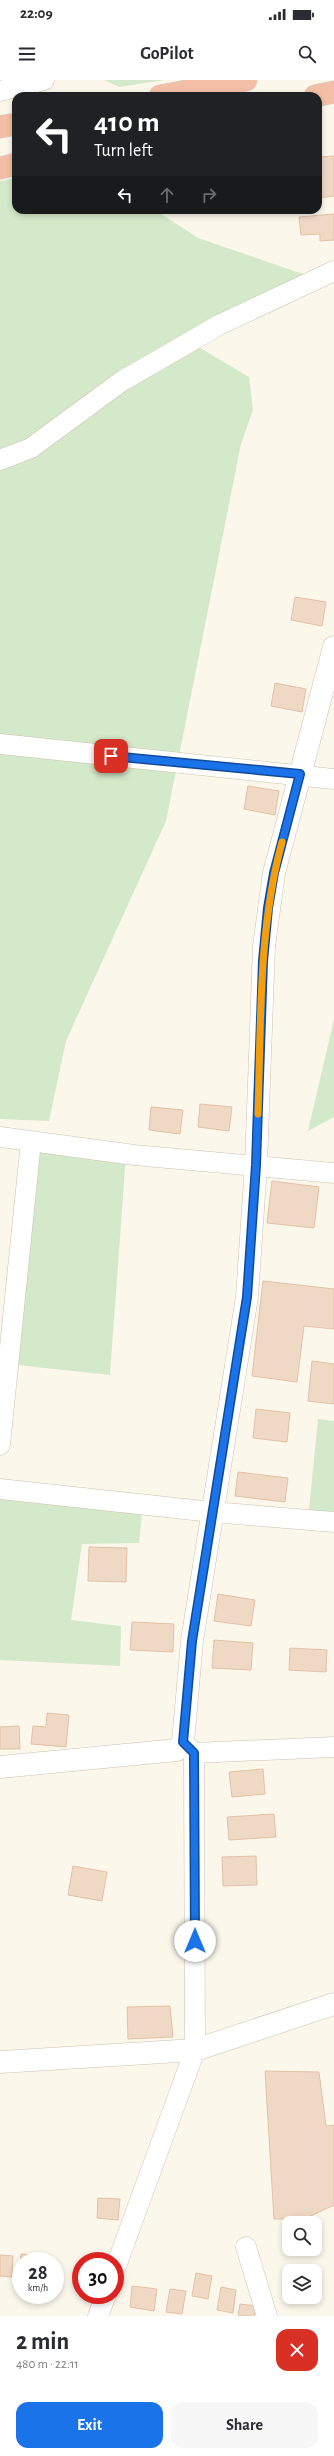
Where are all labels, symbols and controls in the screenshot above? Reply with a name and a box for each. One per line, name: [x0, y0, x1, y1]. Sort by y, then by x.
text: 22:09: [20, 6, 53, 21]
icon: menu: [16, 43, 38, 65]
icon: search: [296, 43, 318, 65]
text: GoPilot: [140, 45, 194, 63]
icon: left: [28, 108, 80, 160]
text: 410 m: [94, 109, 160, 137]
text: Turn left: [94, 142, 153, 160]
icon: left: [114, 184, 136, 206]
icon: ahead: [156, 184, 178, 206]
icon: right: [198, 184, 220, 206]
pin: [94, 739, 128, 773]
icon: arrive: [100, 745, 122, 767]
position arrow: [174, 1920, 216, 1962]
map controls: [282, 2216, 322, 2304]
button: search: [282, 2216, 322, 2256]
speed limit sign: 30: [72, 2252, 124, 2304]
text: 28: [28, 2263, 48, 2283]
button: layers: [282, 2264, 322, 2304]
text: km/h: [28, 2283, 48, 2293]
button: close: [276, 2329, 318, 2371]
text: 2 min: [16, 2330, 69, 2354]
text: 480 m · 22:11: [16, 2358, 79, 2371]
button: Exit: [16, 2402, 163, 2448]
button: Share: [171, 2402, 318, 2448]

